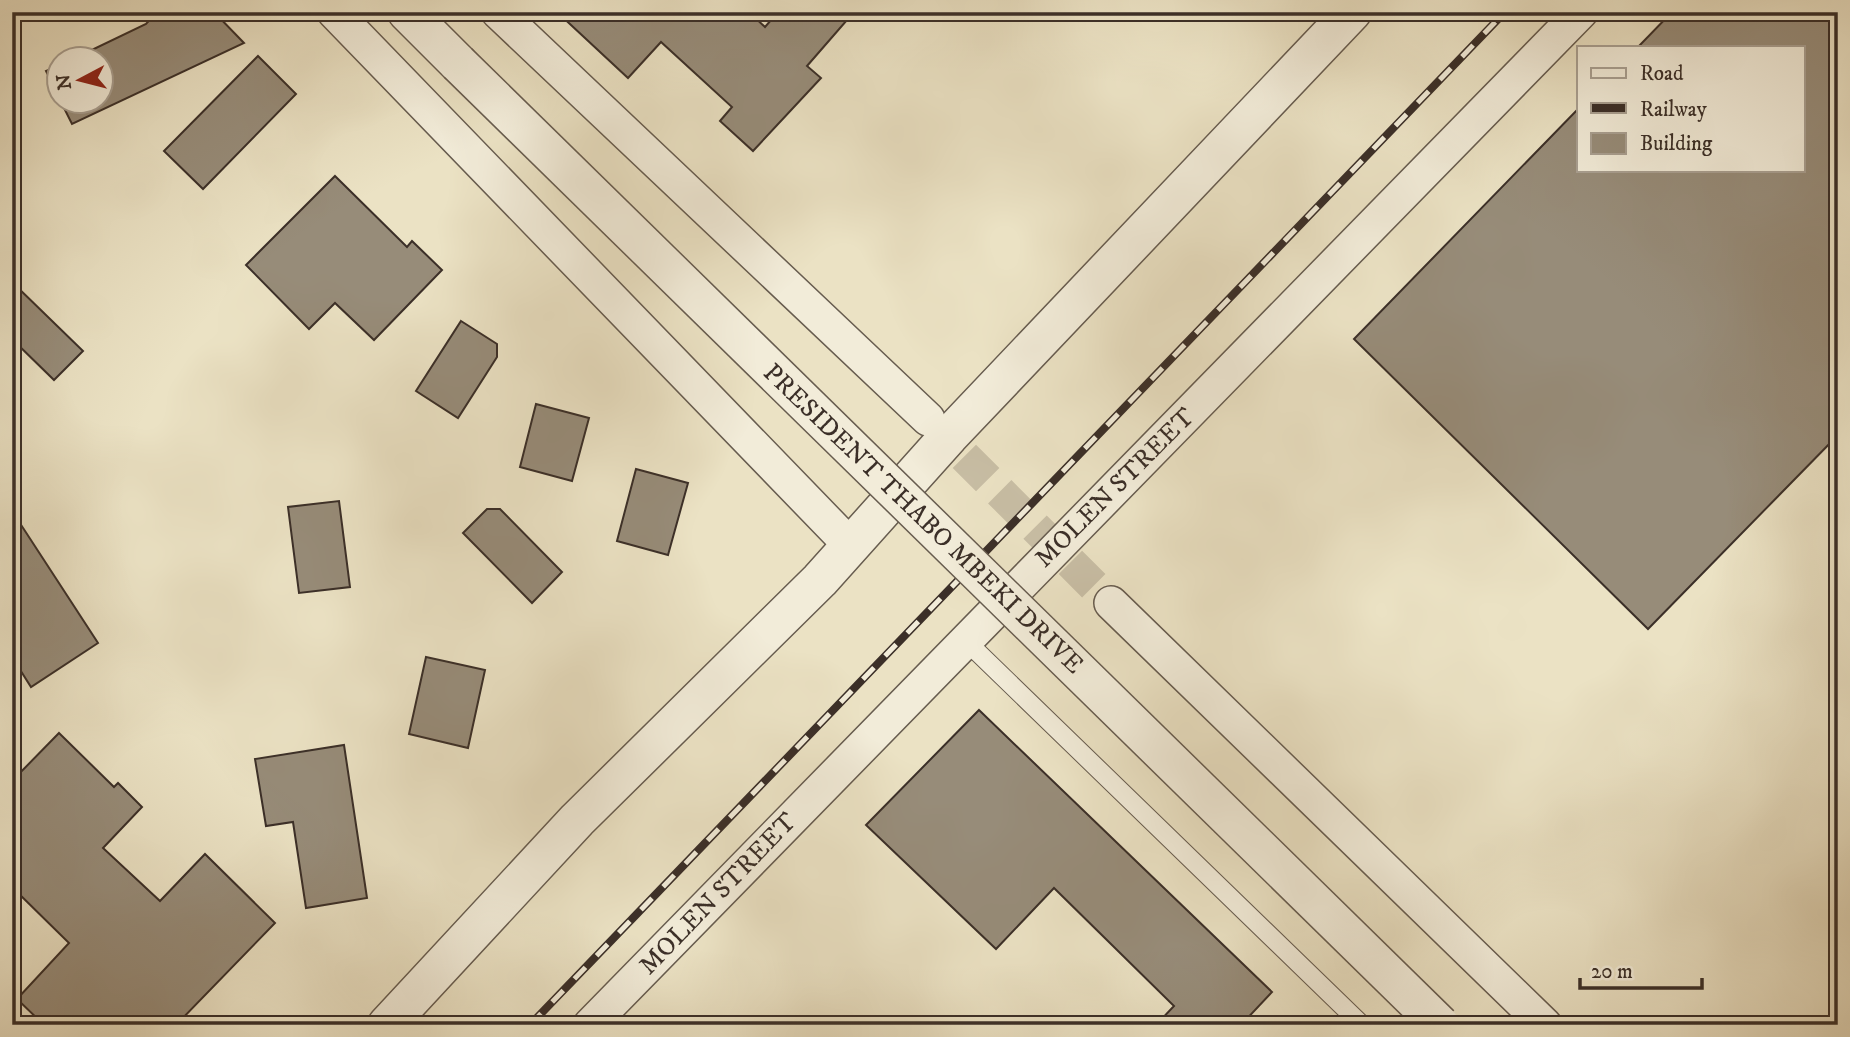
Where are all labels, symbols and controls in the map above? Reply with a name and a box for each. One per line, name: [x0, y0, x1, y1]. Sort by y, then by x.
north arrow: [46, 46, 116, 116]
legend: [1577, 46, 1804, 172]
text: Road: [1640, 61, 1684, 87]
text: N: [52, 72, 77, 91]
text: Railway: [1640, 97, 1708, 123]
text: Building: [1640, 131, 1713, 157]
street label: PRESIDENT THABO MBEKI DRIVE: [756, 357, 1090, 681]
street label: MOLEN STREET: [1028, 401, 1202, 575]
street label: MOLEN STREET: [632, 806, 804, 982]
scale bar: [1580, 946, 1703, 990]
text: 20 m: [1591, 959, 1633, 985]

